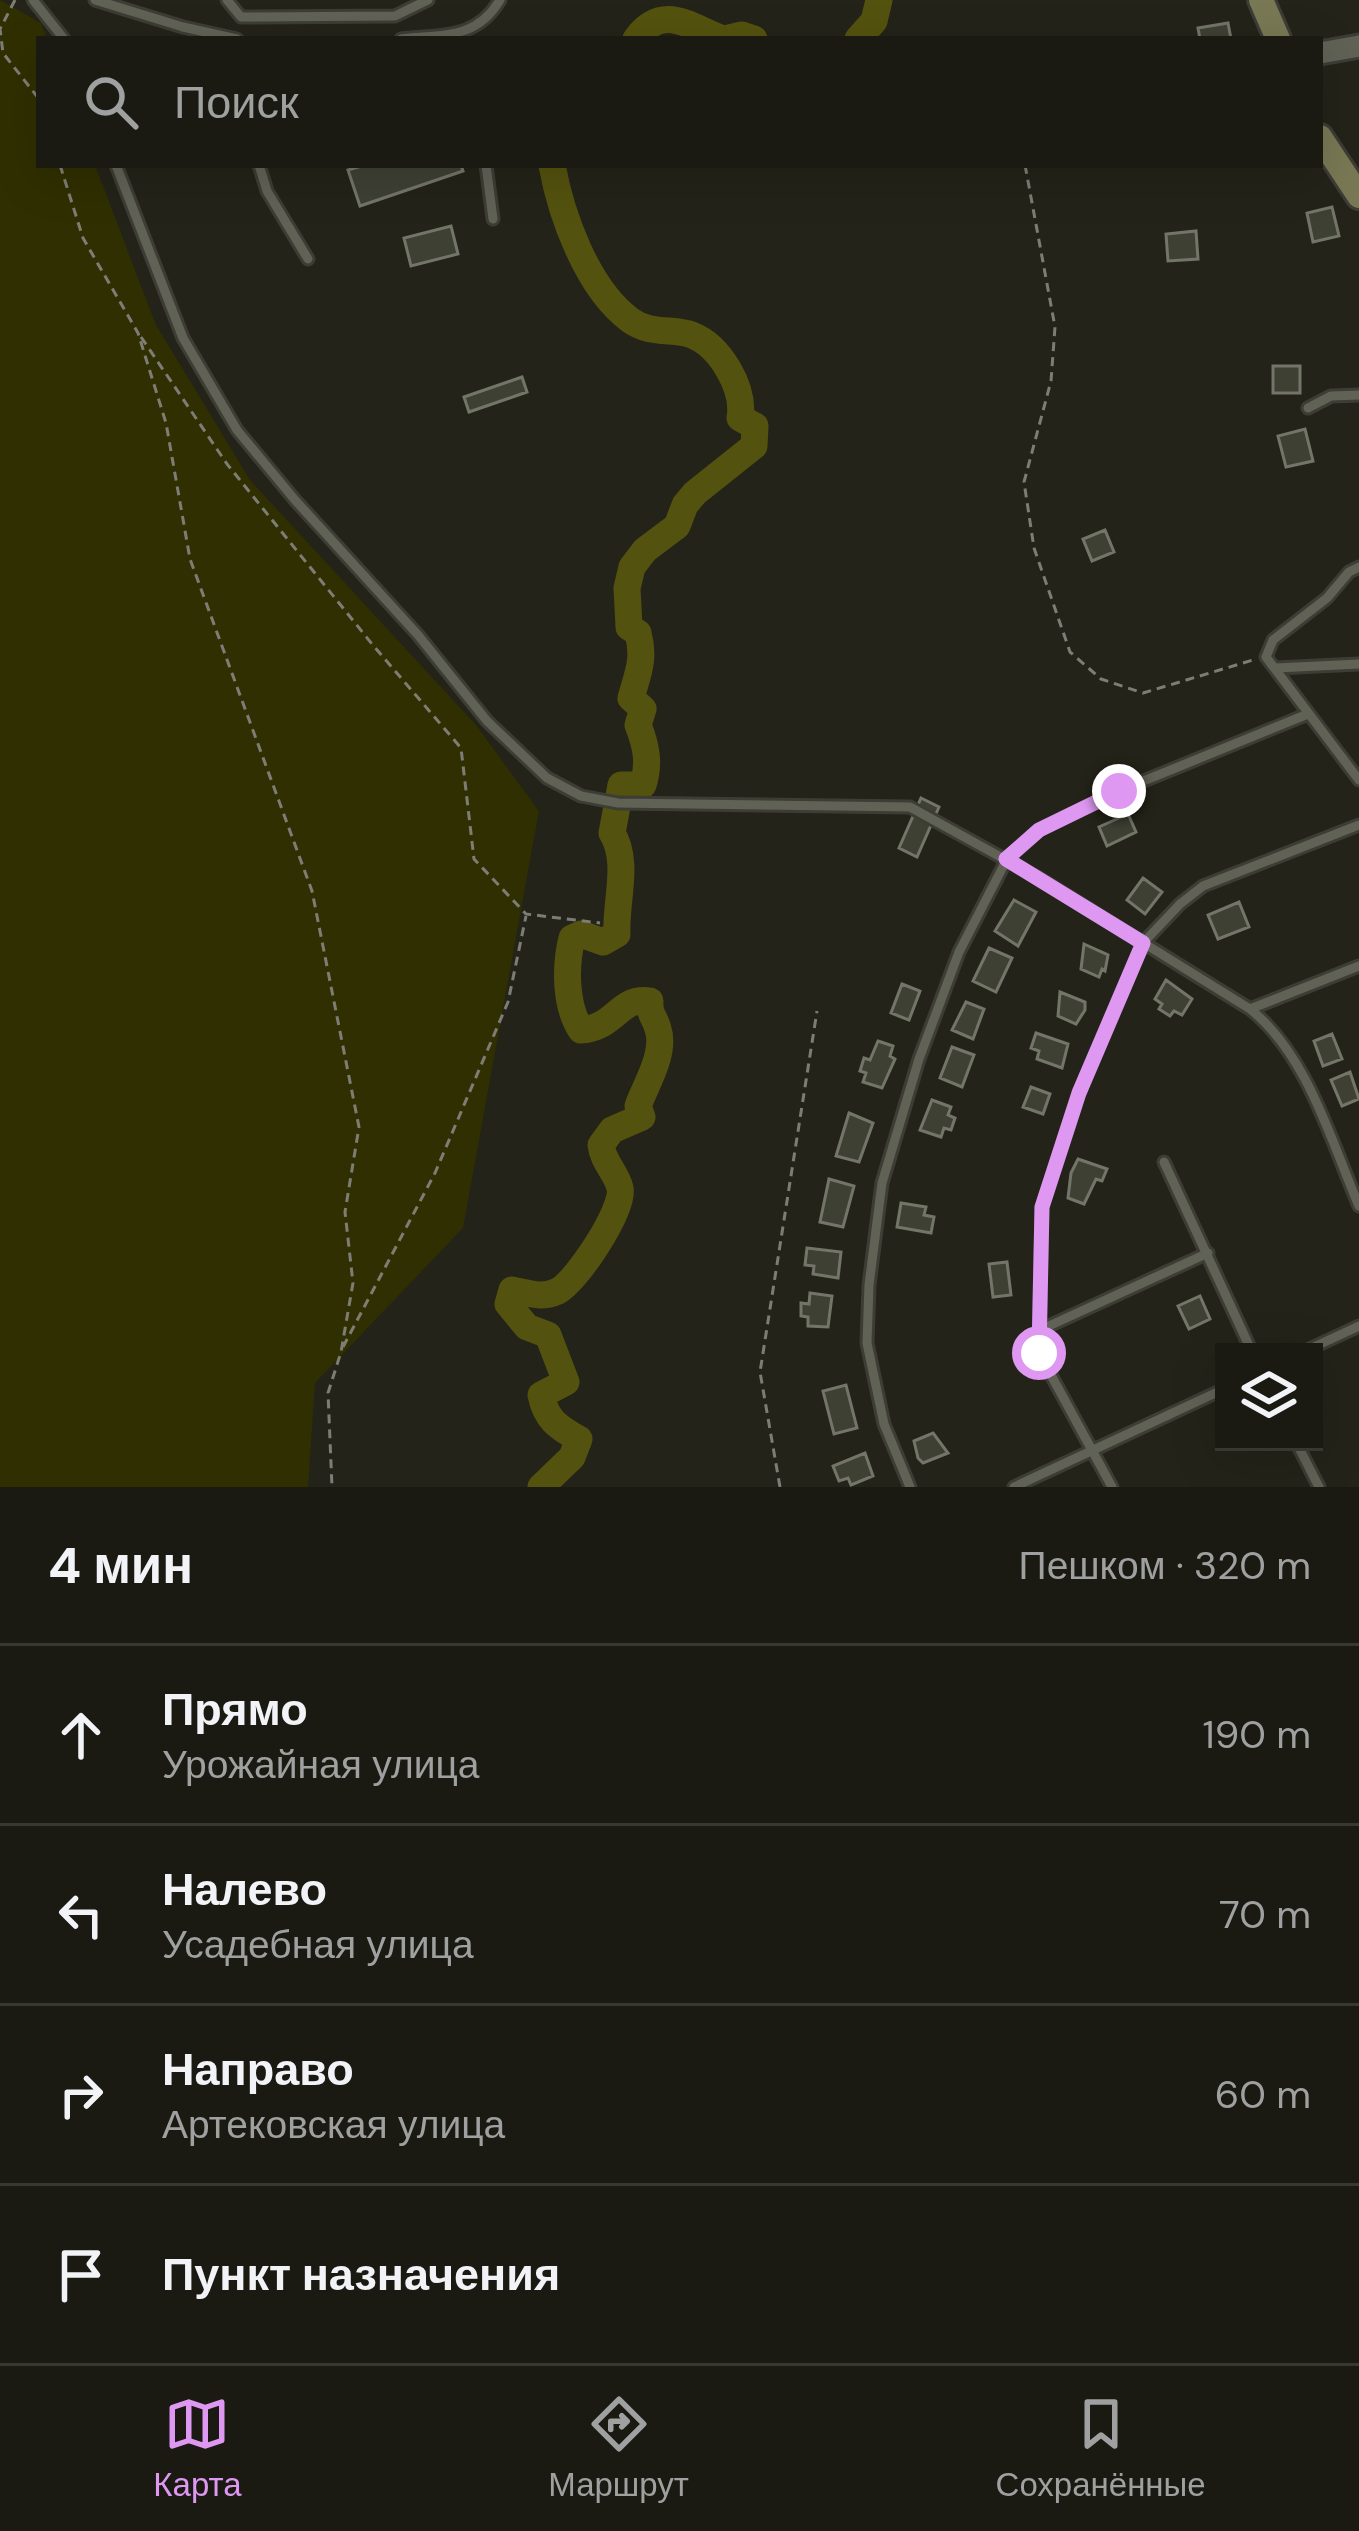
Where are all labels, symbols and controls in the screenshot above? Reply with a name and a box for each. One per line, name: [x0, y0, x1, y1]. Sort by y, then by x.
search box: [36, 36, 1323, 168]
icon: search: [78, 69, 144, 135]
text: Поиск: [174, 73, 299, 132]
route end: [1092, 764, 1146, 818]
route start: [1012, 1326, 1066, 1380]
map controls: [1215, 1343, 1323, 1451]
button: layers: [1215, 1343, 1323, 1451]
text: 4 мин: [48, 1532, 193, 1599]
text: Пешком · 320 m: [1019, 1540, 1311, 1591]
text: Прямо: [162, 1680, 308, 1739]
icon: ahead: [48, 1702, 114, 1768]
text: 190 m: [1203, 1709, 1311, 1760]
text: Урожайная улица: [162, 1739, 479, 1790]
text: Налево: [162, 1860, 327, 1919]
icon: left: [48, 1882, 114, 1948]
text: 70 m: [1219, 1889, 1311, 1940]
text: Усадебная улица: [162, 1919, 474, 1970]
text: Направо: [162, 2040, 354, 2099]
icon: right: [48, 2062, 114, 2128]
text: 60 m: [1215, 2069, 1311, 2120]
text: Артековская улица: [162, 2099, 505, 2150]
icon: arrive: [48, 2242, 114, 2308]
text: Пункт назначения: [162, 2245, 560, 2304]
tab: Карта: [153, 2391, 242, 2506]
tab: Маршрут: [548, 2391, 689, 2506]
tab: Сохранённые: [996, 2391, 1206, 2506]

